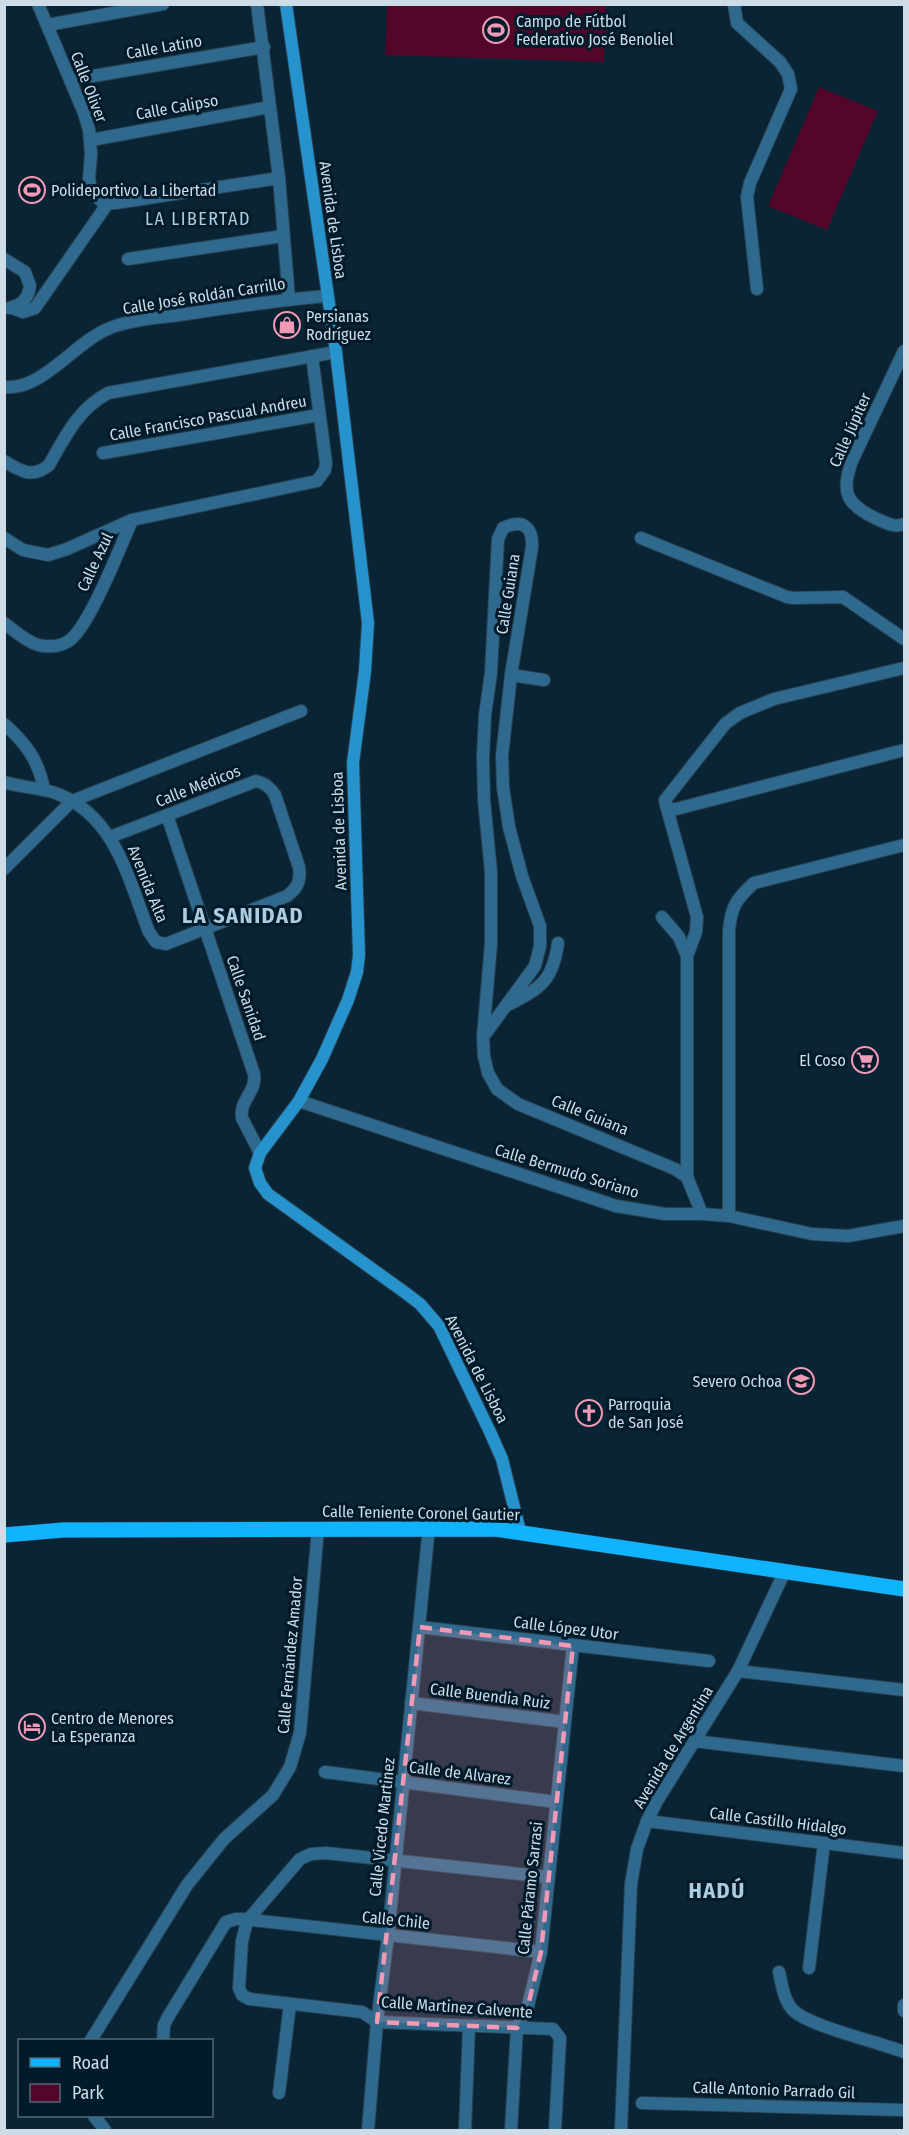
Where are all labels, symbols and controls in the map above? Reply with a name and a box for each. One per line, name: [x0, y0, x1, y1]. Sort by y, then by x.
place label: Campo de Fútbol Federativo José Benoliel: [516, 12, 673, 49]
sports icon: Campo de Fútbol Federativo José Benoliel: [481, 15, 511, 45]
street label: Calle Latino: [125, 31, 203, 63]
street label: Calle Oliver: [67, 49, 111, 126]
street label: Calle Calipso: [134, 90, 220, 124]
street label: Avenida de Lisboa: [315, 160, 351, 280]
sports icon: Polideportivo La Libertad: [17, 175, 47, 205]
place label: Polideportivo La Libertad: [51, 181, 216, 200]
district label: LA LIBERTAD: [145, 208, 251, 230]
street label: Calle José Roldán Carrillo: [121, 274, 287, 318]
place label: Persianas Rodríguez: [306, 307, 371, 344]
shop icon: Persianas Rodríguez: [272, 310, 302, 340]
street label: Calle Júpiter: [825, 389, 875, 470]
street label: Calle Francisco Pascual Andreu: [108, 391, 308, 445]
street label: Calle Azul: [73, 529, 117, 595]
street label: Calle Guiana: [492, 552, 524, 636]
street label: Calle Médicos: [153, 761, 243, 811]
street label: Avenida de Lisboa: [327, 771, 351, 891]
street label: Avenida Alta: [124, 843, 172, 926]
district label: LA SANIDAD: [182, 902, 304, 929]
street label: Calle Sanidad: [223, 953, 269, 1043]
supermarket icon: El Coso: [850, 1045, 880, 1075]
place label: El Coso: [799, 1051, 846, 1070]
street label: Calle Guiana: [549, 1091, 631, 1139]
street label: Calle Bermudo Soriano: [492, 1140, 642, 1202]
street label: Avenida de Lisboa: [442, 1312, 513, 1426]
school or university icon: Severo Ochoa: [786, 1366, 816, 1396]
place label: Severo Ochoa: [693, 1372, 782, 1391]
place label: Parroquia de San José: [608, 1395, 684, 1432]
church icon: Parroquia de San José: [574, 1398, 604, 1428]
street label: Calle Teniente Coronel Gautier: [322, 1502, 520, 1524]
street label: Calle Fernández Amador: [274, 1575, 306, 1734]
street label: Calle López Utor: [512, 1612, 620, 1644]
street label: Calle Buendia Ruiz: [429, 1679, 551, 1713]
street label: Avenida de Argentina: [629, 1682, 717, 1812]
place label: Centro de Menores La Esperanza: [51, 1709, 174, 1746]
hotel icon: Centro de Menores La Esperanza: [17, 1712, 47, 1742]
street label: Calle Vicedo Martinez: [365, 1757, 399, 1897]
street label: Calle de Alvarez: [408, 1757, 512, 1789]
street label: Calle Castillo Hidalgo: [708, 1803, 848, 1839]
street label: Calle Páramo Sarrasi: [514, 1821, 546, 1955]
district label: HADÚ: [688, 1877, 746, 1904]
street label: Calle Chile: [361, 1907, 431, 1933]
street label: Calle Martinez Calvente: [380, 1992, 534, 2022]
legend: [18, 2039, 213, 2117]
text: Road: [72, 2052, 109, 2074]
street label: Calle Antonio Parrado Gil: [692, 2078, 856, 2102]
text: Park: [72, 2082, 105, 2104]

